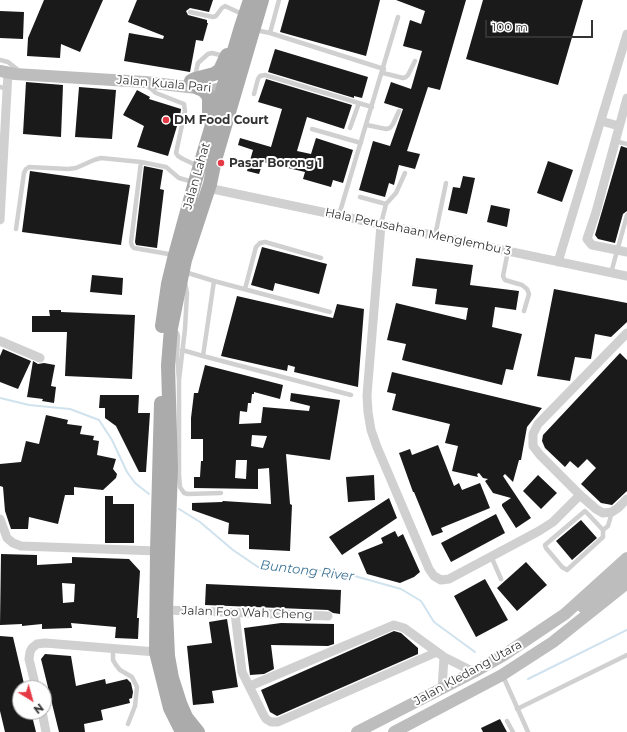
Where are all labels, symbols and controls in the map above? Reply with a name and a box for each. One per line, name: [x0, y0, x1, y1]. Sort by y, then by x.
scale bar: [487, 12, 595, 38]
text: 100 m: [492, 19, 528, 34]
street label: Jalan Kuala Pari: [116, 73, 212, 95]
place label: DM Food Court: [174, 113, 269, 127]
marker: DM Food Court: [161, 115, 171, 125]
street label: Jalan Lahat: [181, 141, 213, 211]
place label: Pasar Borong 1: [229, 156, 322, 170]
marker: Pasar Borong 1: [216, 158, 226, 168]
street label: Hala Perusahaan Menglembu 3: [324, 205, 512, 259]
water label: Buntong River: [259, 558, 355, 584]
street label: Jalan Foo Wah Cheng: [181, 604, 313, 622]
street label: Jalan Kledang Utara: [412, 637, 524, 709]
north arrow: [12, 680, 52, 720]
text: N: [31, 701, 46, 717]

